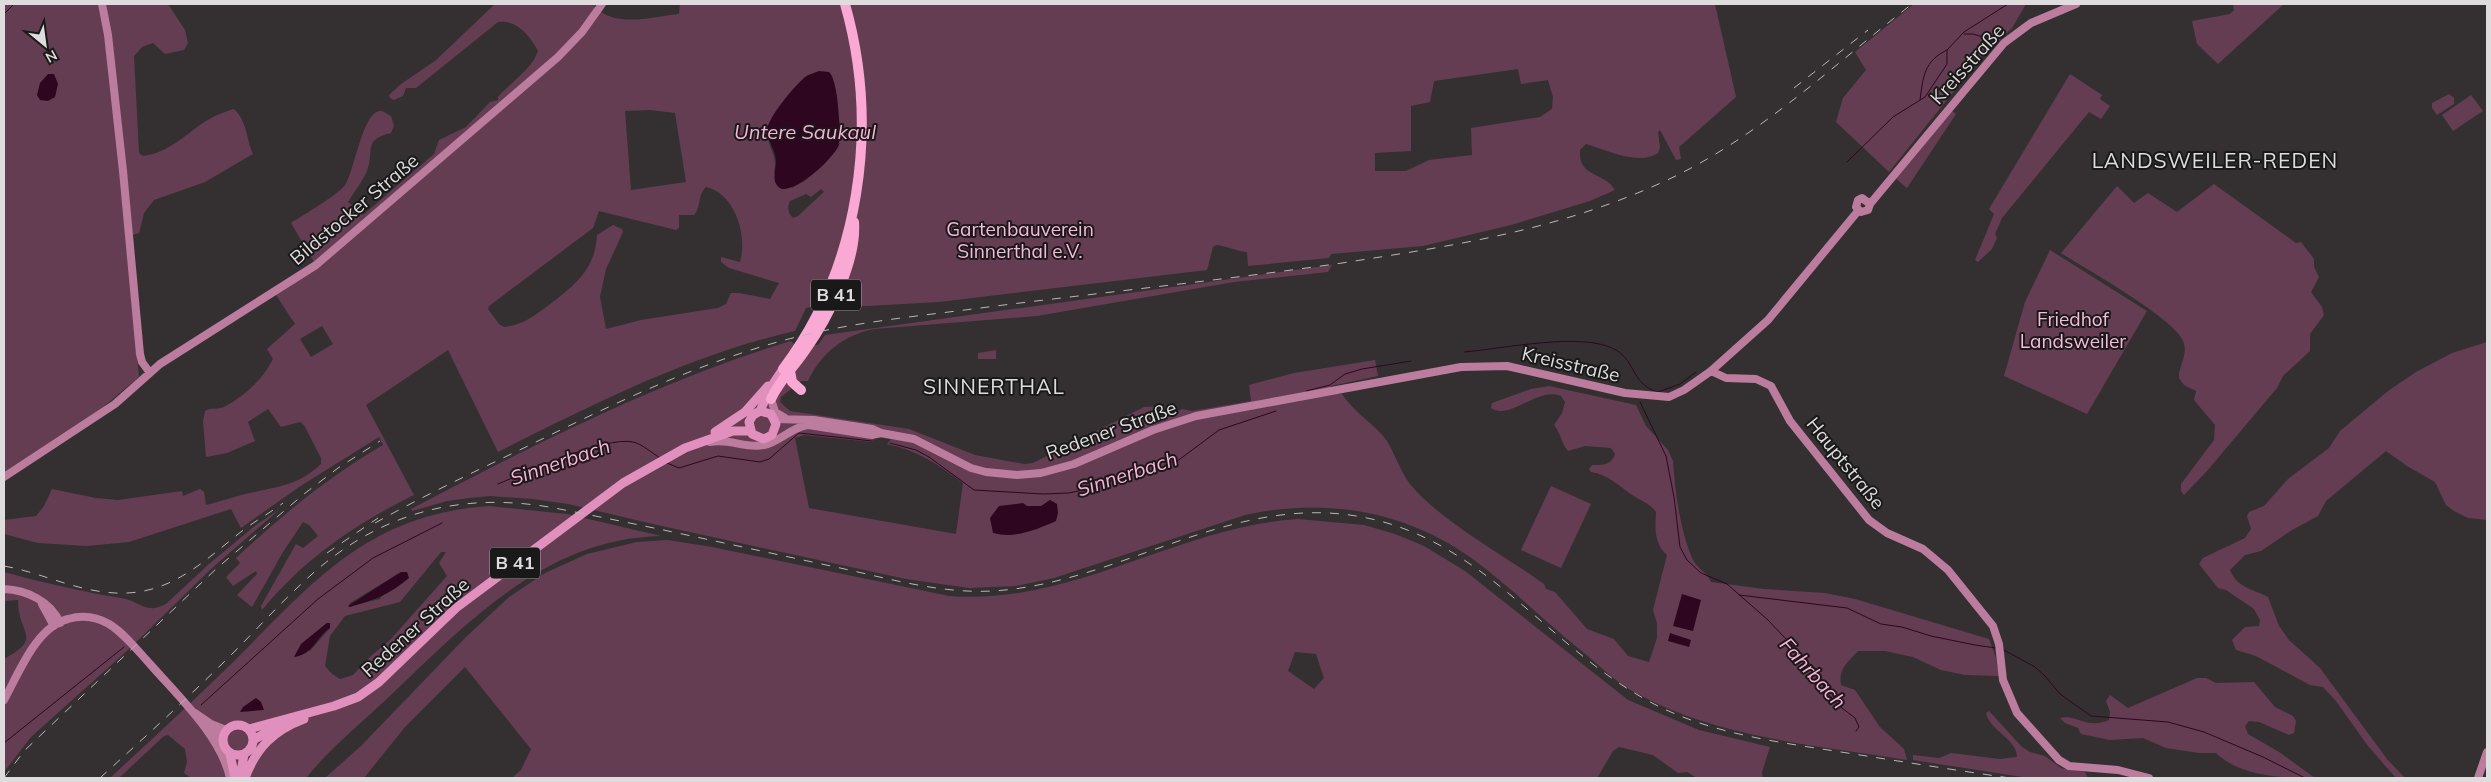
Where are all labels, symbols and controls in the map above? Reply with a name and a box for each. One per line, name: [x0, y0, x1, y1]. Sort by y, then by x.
street label: Kreisstraße: [1925, 19, 2009, 109]
north arrow: [20, 20, 70, 70]
text: N: [42, 46, 60, 67]
water label: Untere Saukaul: [734, 119, 876, 144]
district label: LANDSWEILER-REDEN: [2092, 147, 2338, 173]
street label: Bildstocker Straße: [285, 148, 423, 270]
park label: Gartenbauverein Sinnerthal e.V.: [946, 217, 1094, 263]
road number: B 41: [811, 280, 861, 310]
park label: Friedhof Landsweiler: [2020, 307, 2126, 353]
street label: Kreisstraße: [1520, 341, 1622, 387]
district label: SINNERTHAL: [923, 373, 1065, 399]
street label: Redener Straße: [1042, 395, 1180, 465]
street label: Hauptstraße: [1802, 412, 1890, 514]
water label: Sinnerbach: [506, 433, 613, 490]
water label: Sinnerbach: [1073, 446, 1180, 502]
road number: B 41: [490, 548, 540, 578]
street label: Redener Straße: [356, 572, 474, 682]
water label: Fahrbach: [1775, 632, 1852, 714]

